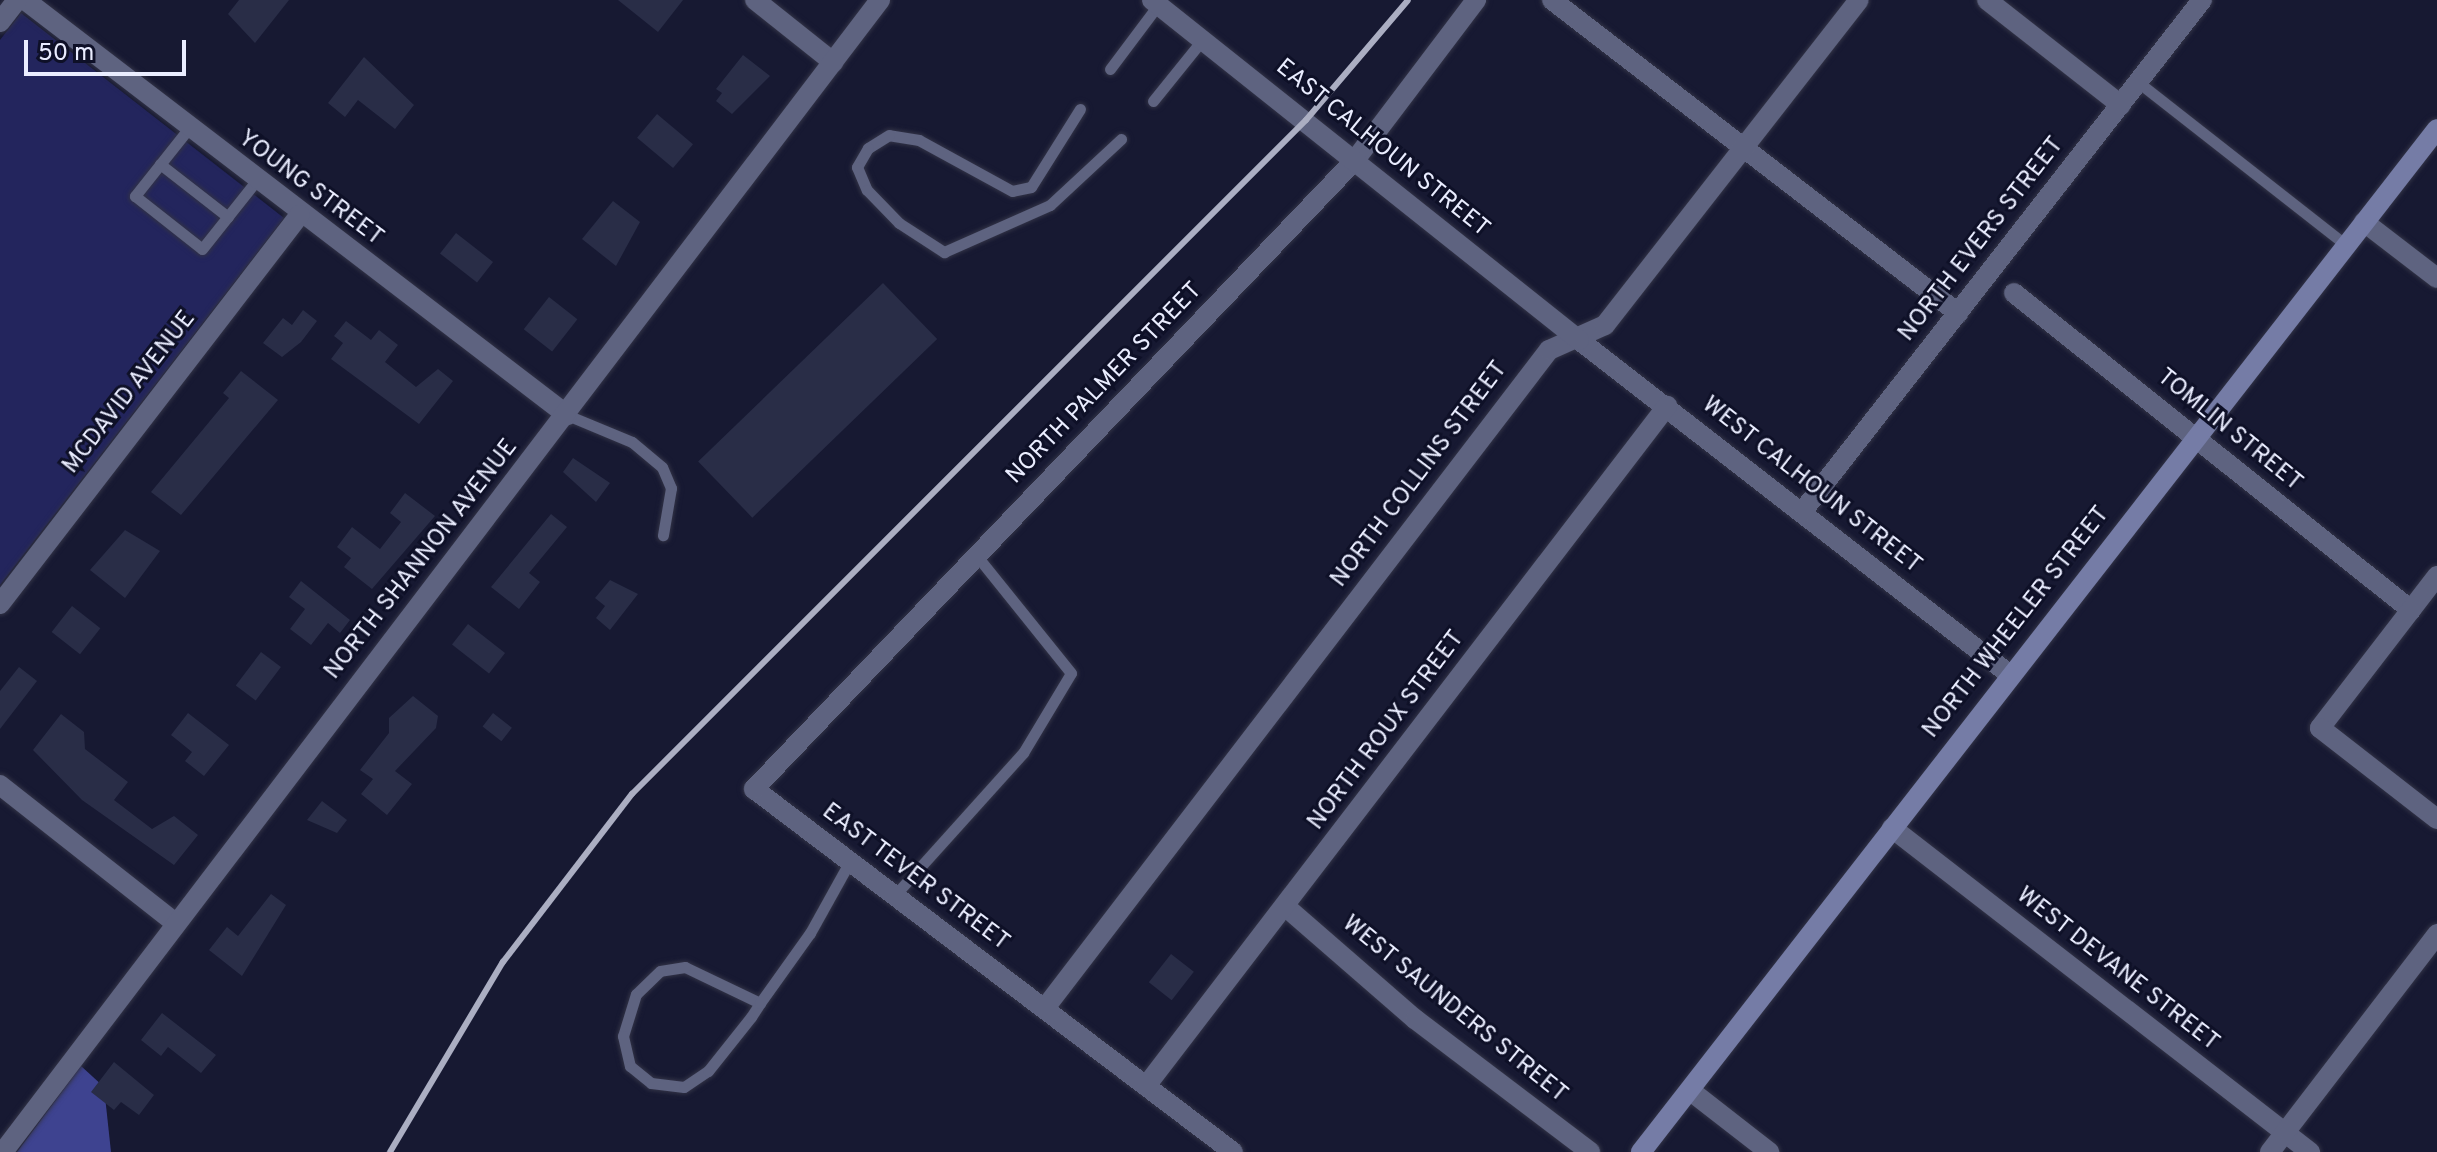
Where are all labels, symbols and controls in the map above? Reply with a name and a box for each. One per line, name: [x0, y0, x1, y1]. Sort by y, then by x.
scale bar: [28, 24, 190, 74]
text: 50 m: [38, 39, 94, 69]
street label: EAST CALHOUN STREET: [1269, 54, 1495, 244]
street label: YOUNG STREET: [232, 125, 388, 253]
street label: NORTH EVERS STREET: [1893, 132, 2071, 348]
street label: NORTH PALMER STREET: [1001, 277, 1209, 491]
street label: MCDAVID AVENUE: [57, 305, 203, 481]
street label: NORTH COLLINS STREET: [1326, 356, 1514, 594]
street label: TOMLIN STREET: [2151, 364, 2307, 498]
street label: WEST CALHOUN STREET: [1695, 391, 1927, 581]
street label: NORTH SHANNON AVENUE: [319, 434, 525, 686]
street label: NORTH WHEELER STREET: [1917, 501, 2117, 745]
street label: NORTH ROUX STREET: [1303, 626, 1471, 836]
street label: EAST TEVER STREET: [815, 798, 1015, 958]
street label: WEST DEVANE STREET: [2009, 882, 2225, 1058]
street label: WEST SAUNDERS STREET: [1335, 910, 1573, 1110]

